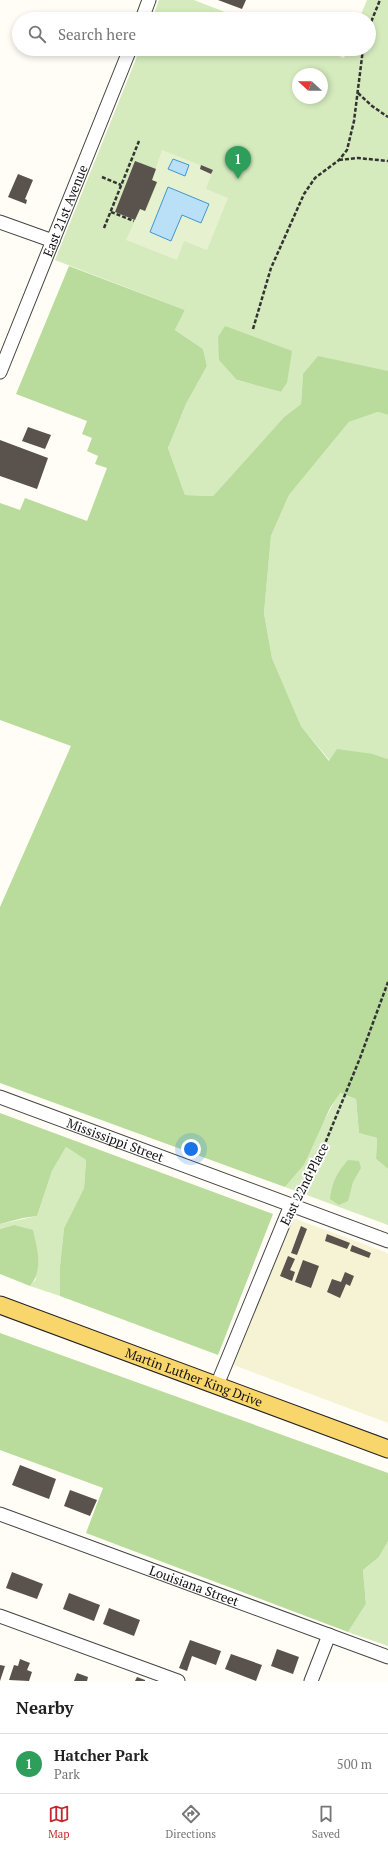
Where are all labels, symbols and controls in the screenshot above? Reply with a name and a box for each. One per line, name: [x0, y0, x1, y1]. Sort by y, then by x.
search box: [12, 12, 376, 56]
icon: search: [26, 23, 48, 45]
text: Search here: [58, 24, 136, 44]
north arrow: [292, 68, 328, 104]
pin: 1: [225, 146, 251, 179]
street label: East 21st Avenue: [38, 162, 92, 259]
street label: Mississippi Street: [64, 1114, 166, 1166]
your location: [181, 1139, 201, 1159]
street label: East 22nd Place: [275, 1140, 333, 1228]
street label: Martin Luther King Drive: [123, 1343, 265, 1411]
street label: Louisiana Street: [147, 1561, 242, 1610]
text: Nearby: [16, 1696, 74, 1719]
text: Hatcher Park: [54, 1745, 148, 1765]
text: 1: [25, 1755, 33, 1773]
text: 500 m: [337, 1755, 372, 1773]
text: Park: [54, 1765, 80, 1783]
tab: Map: [48, 1803, 70, 1841]
tab: Directions: [165, 1803, 216, 1841]
tab: Saved: [312, 1803, 340, 1841]

